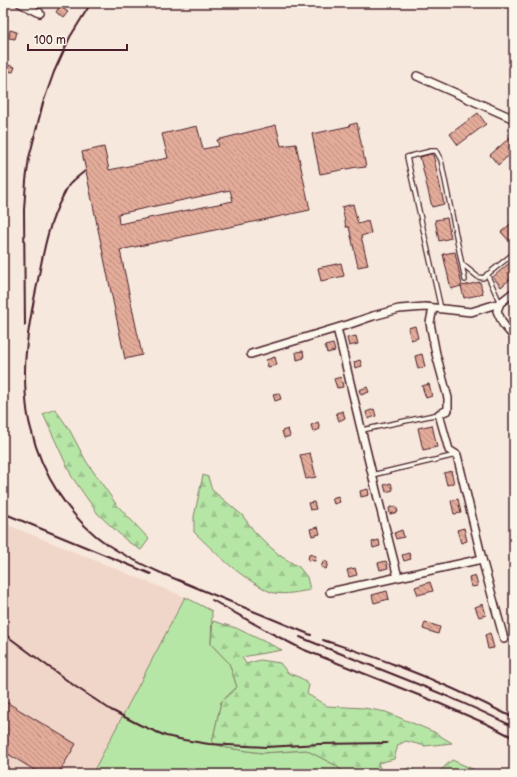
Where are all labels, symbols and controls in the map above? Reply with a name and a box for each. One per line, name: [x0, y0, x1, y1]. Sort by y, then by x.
scale bar: [28, 26, 127, 52]
text: 100 m: [34, 33, 66, 48]

